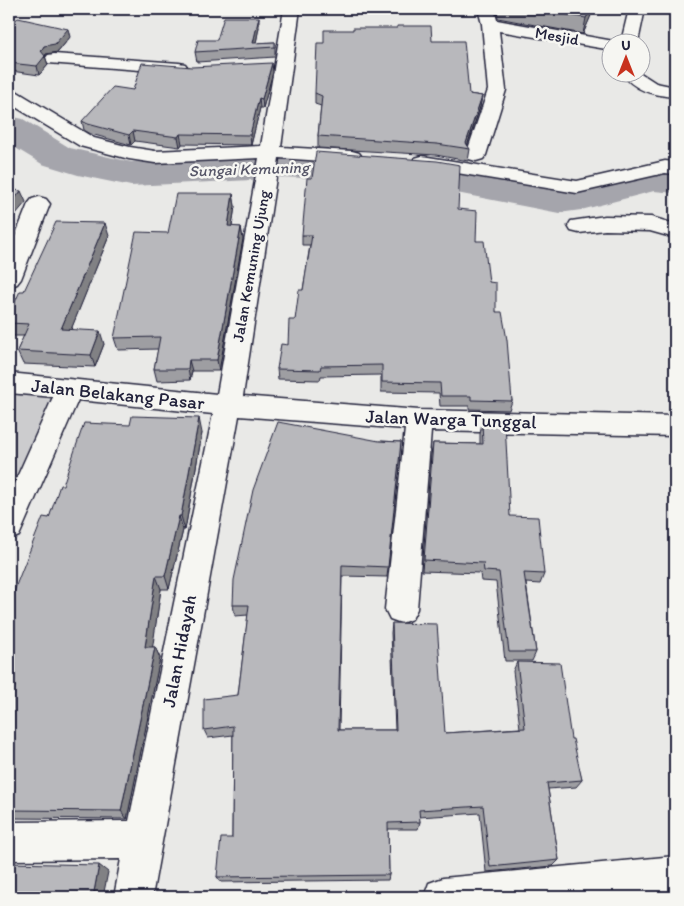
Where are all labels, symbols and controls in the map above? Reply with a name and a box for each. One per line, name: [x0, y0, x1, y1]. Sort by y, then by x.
street label: Mesjid: [534, 23, 581, 49]
north arrow: [602, 32, 652, 82]
text: U: [621, 37, 631, 54]
water label: Sungai Kemuning: [189, 157, 311, 181]
street label: Jalan Kemuning Ujung: [228, 188, 274, 344]
street label: Jalan Belakang Pasar: [30, 373, 207, 415]
street label: Jalan Warga Tunggal: [365, 405, 538, 434]
street label: Jalan Hidayah: [157, 593, 201, 709]

